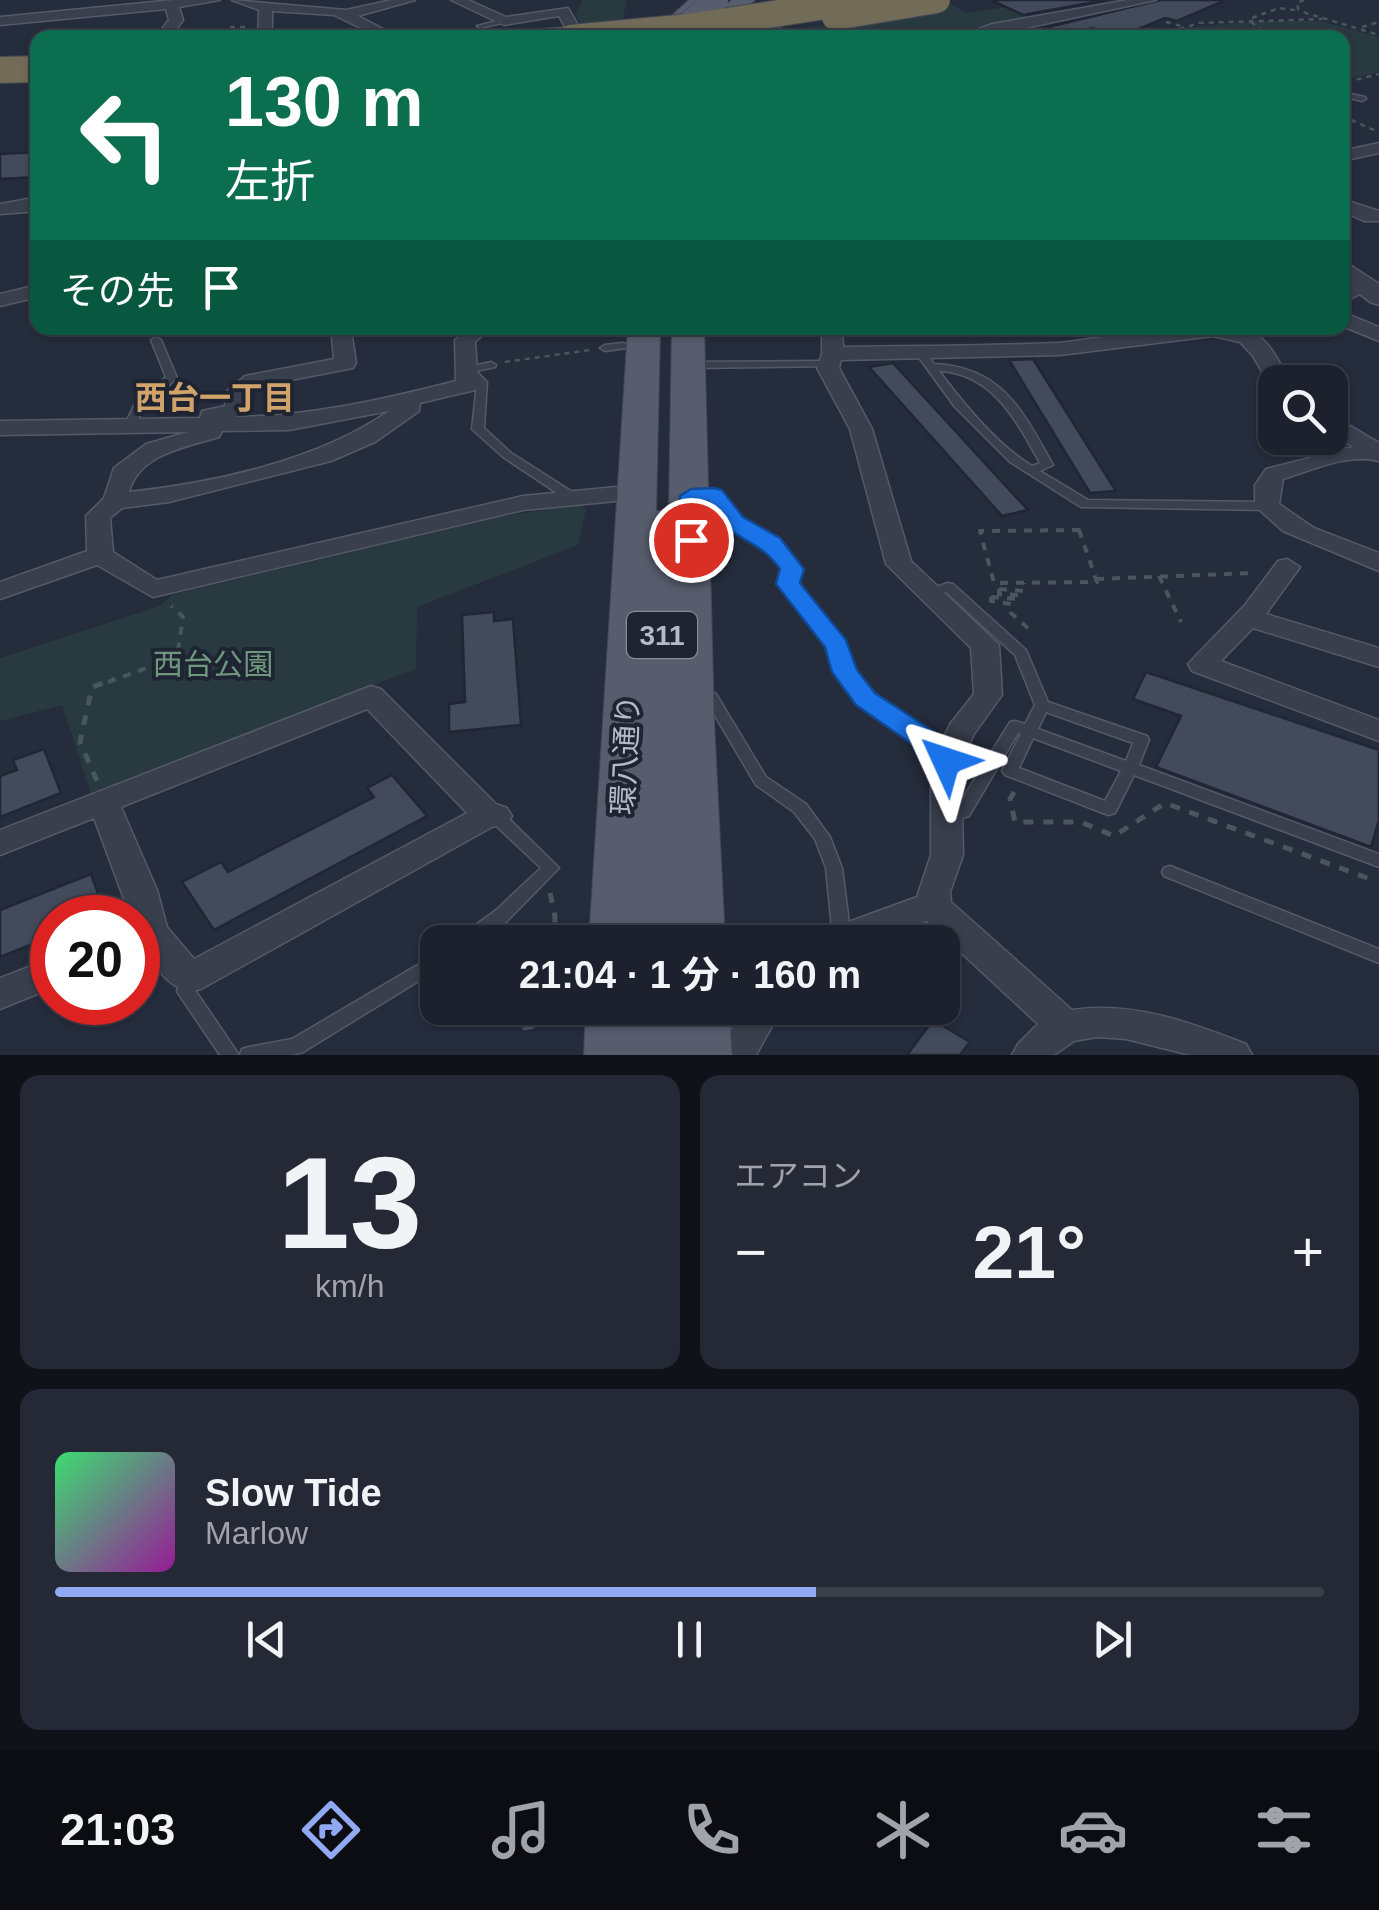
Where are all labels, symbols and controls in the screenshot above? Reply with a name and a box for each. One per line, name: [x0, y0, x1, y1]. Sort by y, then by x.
text: 130 m: [225, 63, 423, 141]
icon: left: [60, 70, 190, 200]
text: 左折: [225, 156, 315, 207]
icon: arrive: [194, 260, 249, 315]
text: その先: [60, 270, 174, 312]
map controls: [1258, 365, 1348, 455]
button: search: [1258, 365, 1348, 455]
district label: 西台一丁目: [135, 380, 295, 416]
pin: [649, 498, 734, 583]
icon: arrive: [664, 513, 719, 568]
road number: 311: [627, 612, 697, 658]
park label: 西台公園: [153, 648, 273, 681]
street label: 環八通り: [606, 694, 645, 816]
position arrow: [894, 709, 998, 813]
speed limit sign: 20: [30, 895, 160, 1025]
text: 21:04 · 1 分 · 160 m: [519, 954, 861, 996]
text: 13: [277, 1130, 422, 1276]
text: エアコン: [735, 1158, 863, 1194]
text: 21°: [973, 1210, 1086, 1294]
text: −: [735, 1221, 767, 1283]
text: +: [1292, 1221, 1324, 1283]
text: km/h: [315, 1268, 384, 1304]
text: Slow Tide: [205, 1472, 382, 1514]
text: Marlow: [205, 1515, 308, 1551]
icon: previous: [239, 1612, 294, 1667]
icon: pause: [662, 1612, 717, 1667]
icon: next: [1085, 1612, 1140, 1667]
icon: directions: [296, 1795, 366, 1865]
icon: music: [486, 1795, 556, 1865]
icon: phone: [677, 1795, 747, 1865]
icon: climate: [868, 1795, 938, 1865]
icon: car: [1058, 1795, 1128, 1865]
icon: filters: [1249, 1795, 1319, 1865]
text: 21:03: [60, 1804, 175, 1855]

